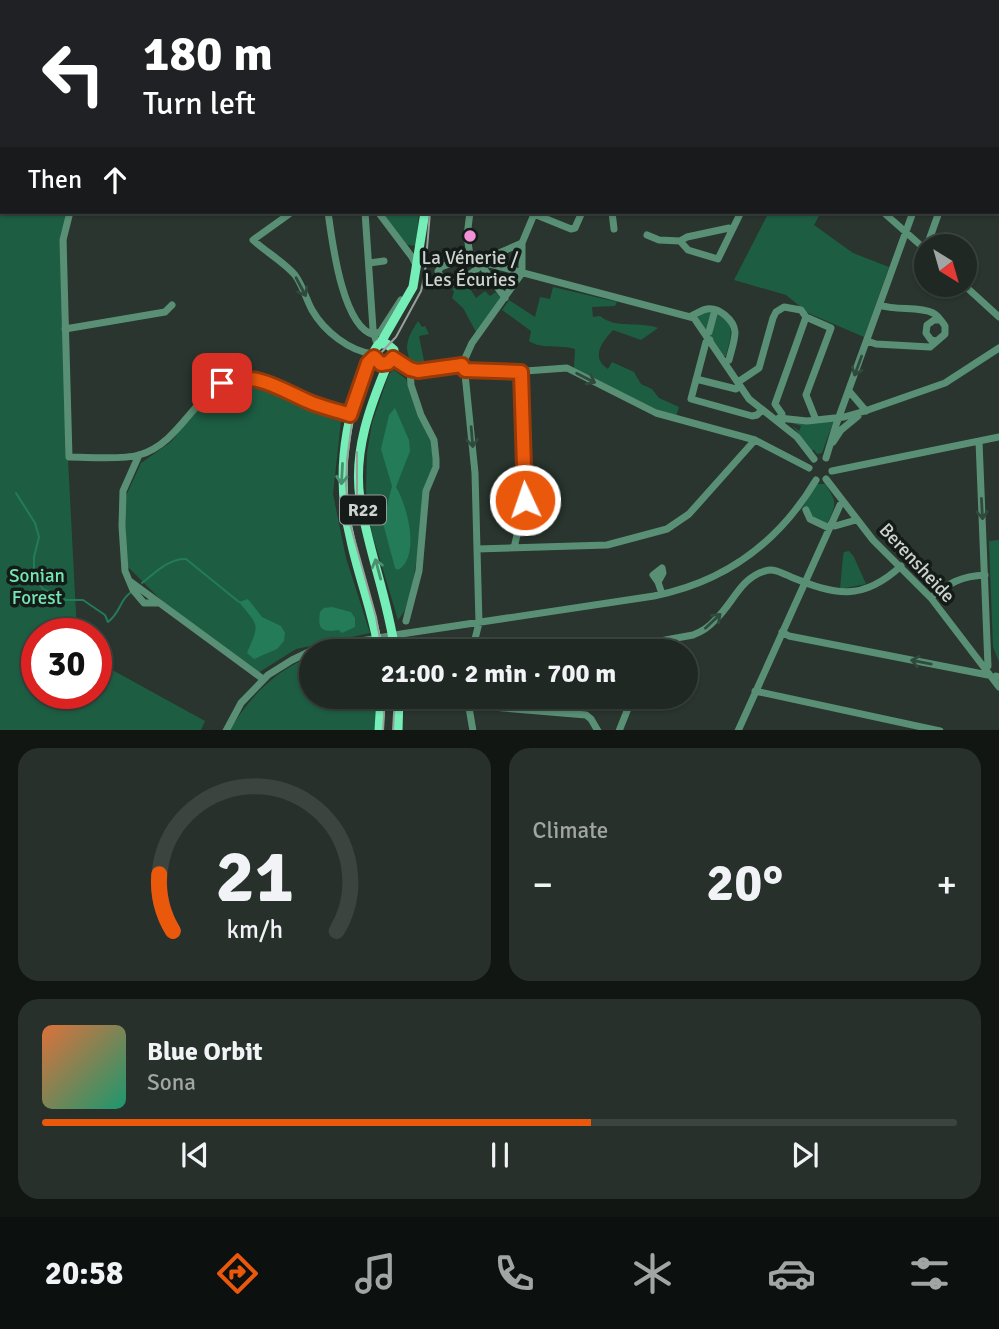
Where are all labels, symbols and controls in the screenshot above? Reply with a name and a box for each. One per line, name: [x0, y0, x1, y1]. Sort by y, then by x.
text: 180 m: [143, 24, 273, 84]
icon: left: [28, 28, 119, 119]
text: Turn left: [143, 84, 256, 123]
icon: ahead: [96, 161, 134, 199]
text: Then: [28, 164, 82, 196]
marker: La Vénerie / Les Écuries: [462, 228, 478, 244]
north arrow: [914, 234, 976, 298]
map controls: [914, 234, 977, 297]
place label: La Vénerie / Les Écuries: [421, 246, 519, 292]
one-way arrow: [295, 276, 308, 297]
pin: [192, 353, 252, 413]
one-way arrow: [851, 354, 863, 376]
icon: arrive: [203, 364, 241, 402]
one-way arrow: [575, 371, 596, 385]
one-way arrow: [465, 426, 478, 448]
one-way arrow: [336, 463, 349, 486]
position arrow: [488, 463, 562, 537]
road number: R22: [340, 496, 386, 524]
one-way arrow: [976, 497, 989, 520]
street label: Berensheide: [874, 518, 960, 608]
one-way arrow: [370, 558, 383, 580]
park label: Sonian Forest: [9, 564, 65, 610]
one-way arrow: [705, 612, 722, 629]
speed limit sign: 30: [21, 618, 112, 709]
one-way arrow: [910, 655, 933, 669]
text: 21:00 · 2 min · 700 m: [381, 658, 616, 690]
text: Climate: [533, 816, 608, 845]
text: 21: [215, 833, 294, 922]
text: 20°: [706, 851, 783, 915]
text: −: [533, 861, 553, 908]
text: +: [936, 861, 957, 908]
text: km/h: [226, 913, 283, 944]
text: Blue Orbit: [147, 1036, 263, 1068]
text: Sona: [147, 1068, 196, 1097]
icon: previous: [176, 1136, 214, 1174]
icon: pause: [481, 1136, 519, 1174]
icon: next: [786, 1136, 824, 1174]
icon: directions: [213, 1249, 262, 1298]
icon: music: [351, 1249, 400, 1298]
icon: phone: [490, 1249, 539, 1298]
icon: climate: [628, 1249, 677, 1298]
icon: car: [767, 1249, 816, 1298]
icon: filters: [905, 1249, 954, 1298]
text: 20:58: [45, 1254, 123, 1293]

